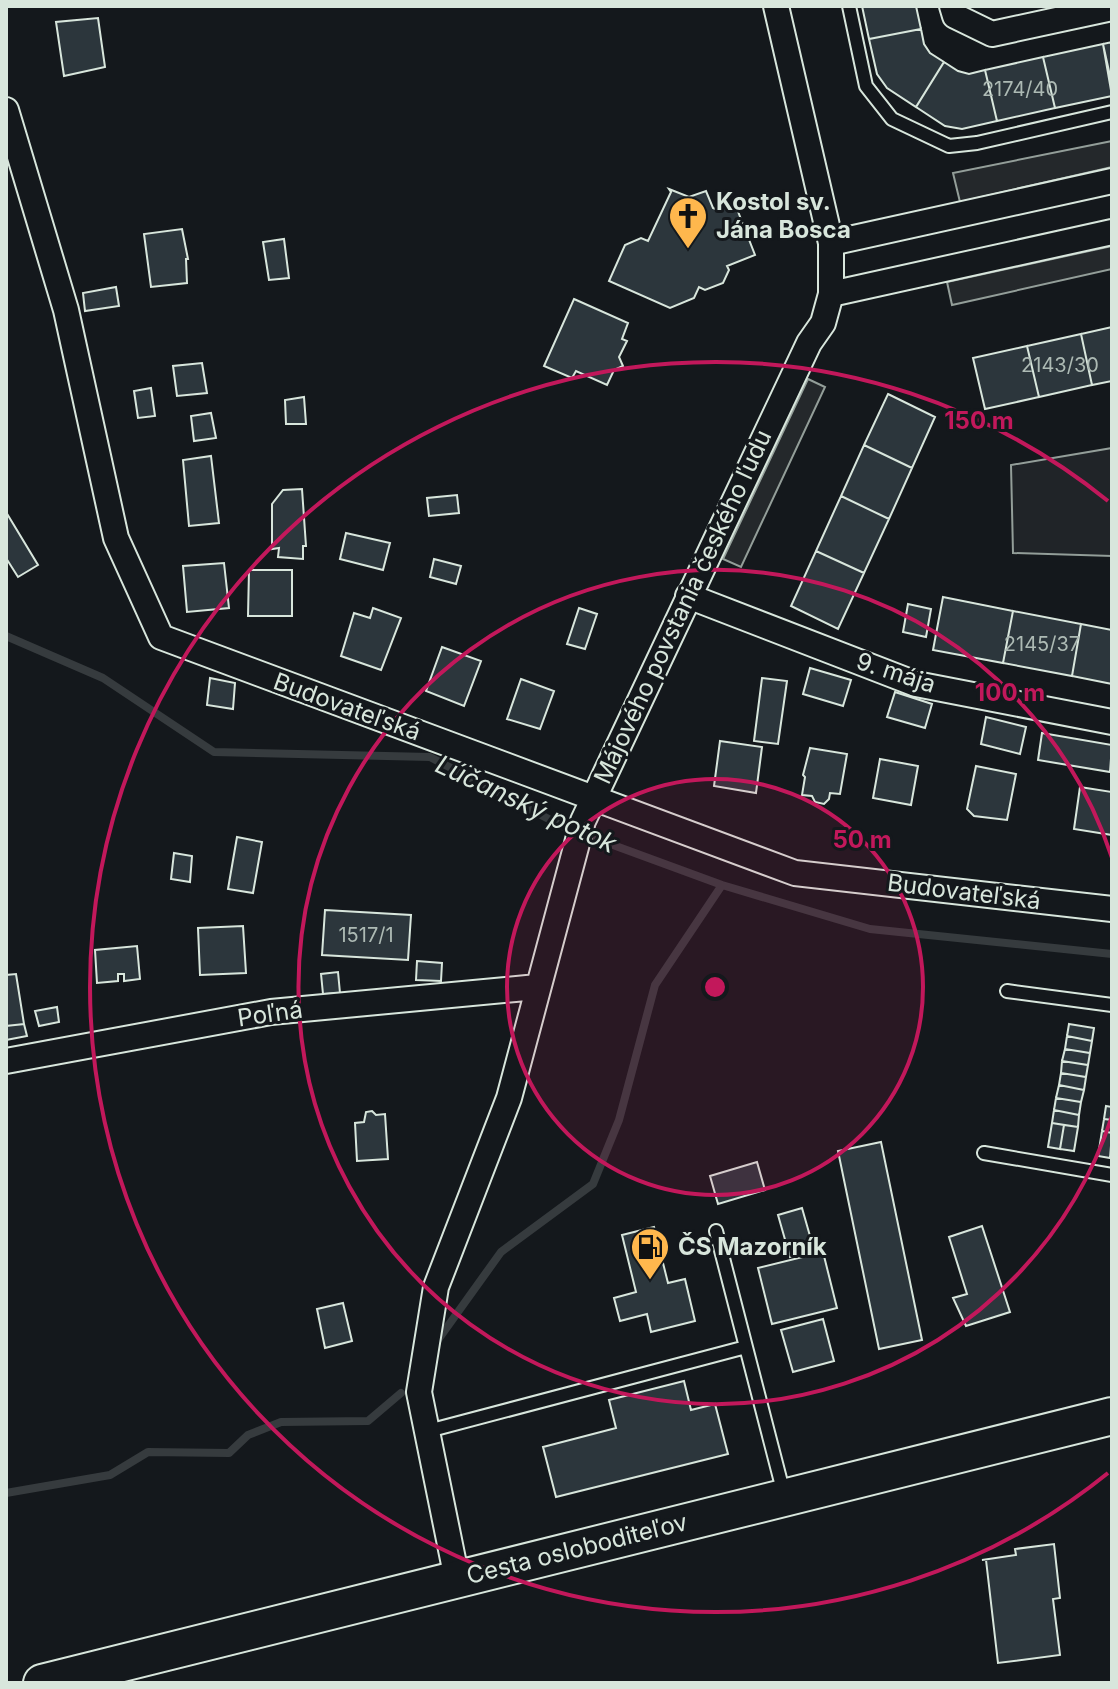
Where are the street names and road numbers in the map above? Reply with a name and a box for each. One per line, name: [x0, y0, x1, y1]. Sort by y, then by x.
street label: Májového povstania českého ľudu: [588, 425, 778, 788]
street label: 9. mája: [853, 646, 940, 699]
street label: Budovateľská: [270, 666, 425, 747]
street label: Budovateľská: [886, 868, 1042, 915]
street label: Poľná: [236, 995, 304, 1032]
street label: Cesta osloboditeľov: [464, 1507, 690, 1590]

